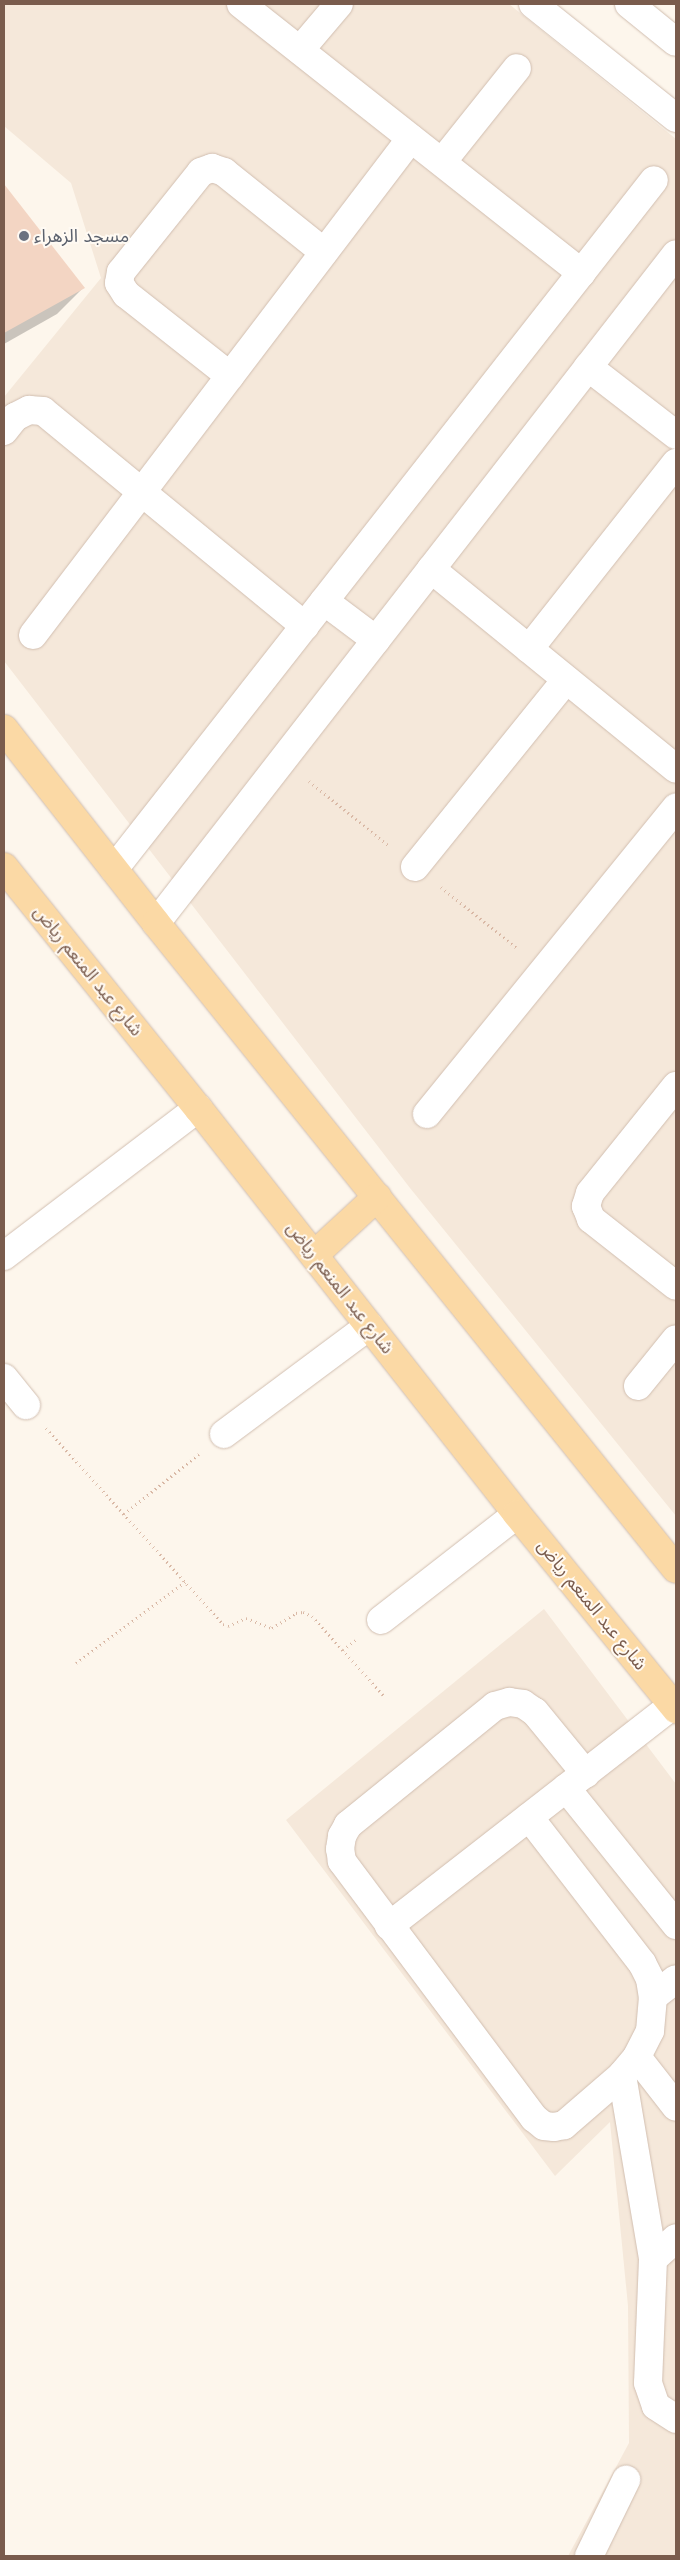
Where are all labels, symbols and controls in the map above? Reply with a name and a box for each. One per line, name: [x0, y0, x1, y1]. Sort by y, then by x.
place label: مسجد الزهراء: [34, 225, 129, 247]
marker: مسجد الزهراء: [18, 230, 30, 242]
street label: شارع عبد المنعم رياض: [29, 902, 147, 1040]
street label: شارع عبد المنعم رياض: [282, 1218, 398, 1358]
street label: شارع عبد المنعم رياض: [533, 1536, 651, 1674]

